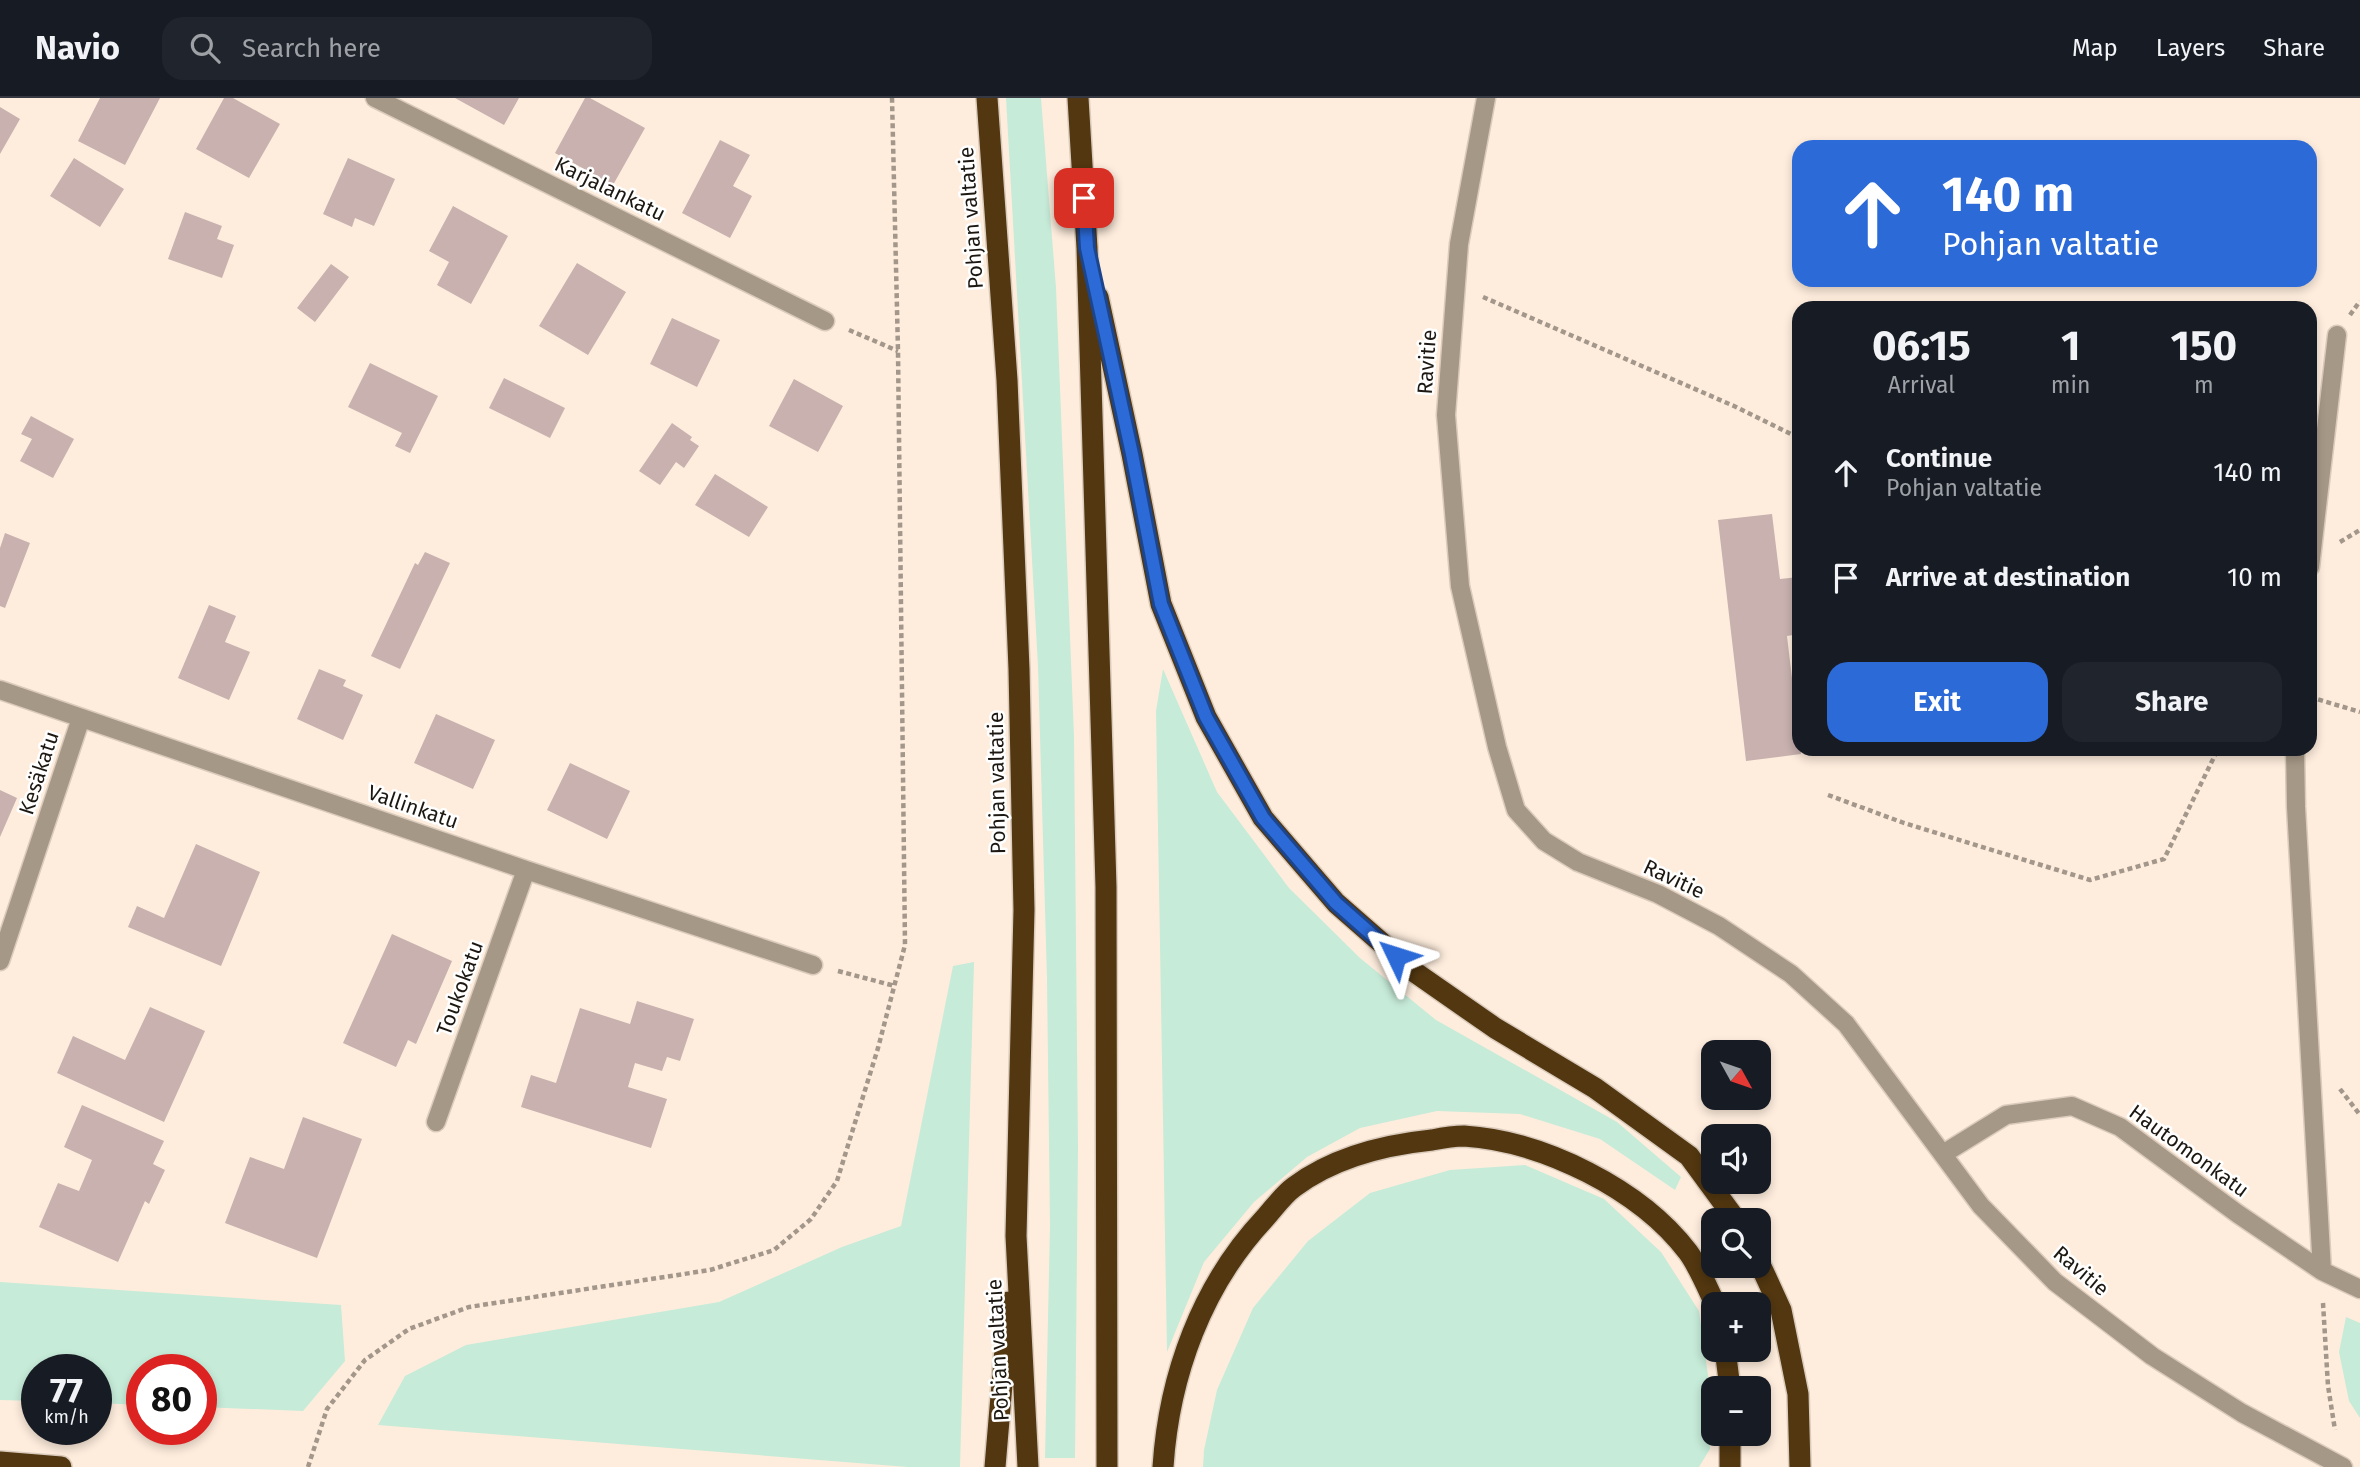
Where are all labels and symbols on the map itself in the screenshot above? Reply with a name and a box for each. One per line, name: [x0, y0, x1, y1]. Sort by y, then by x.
street label: Pohjan valtatie: [953, 146, 989, 290]
street label: Karjalankatu: [550, 151, 670, 227]
pin: [1054, 168, 1114, 228]
street label: Ravitie: [1412, 329, 1442, 395]
street label: Pohjan valtatie: [983, 712, 1011, 854]
street label: Kesäkatu: [13, 728, 65, 818]
street label: Vallinkatu: [364, 779, 462, 835]
street label: Ravitie: [1639, 854, 1709, 904]
position arrow: [1359, 919, 1433, 993]
street label: Toukokatu: [431, 937, 489, 1039]
north arrow: [1701, 1040, 1771, 1110]
street label: Hautomonkatu: [2124, 1099, 2254, 1203]
street label: Ravitie: [2048, 1240, 2114, 1302]
street label: Pohjan valtatie: [981, 1278, 1015, 1422]
speed limit sign: 80: [126, 1354, 217, 1445]

